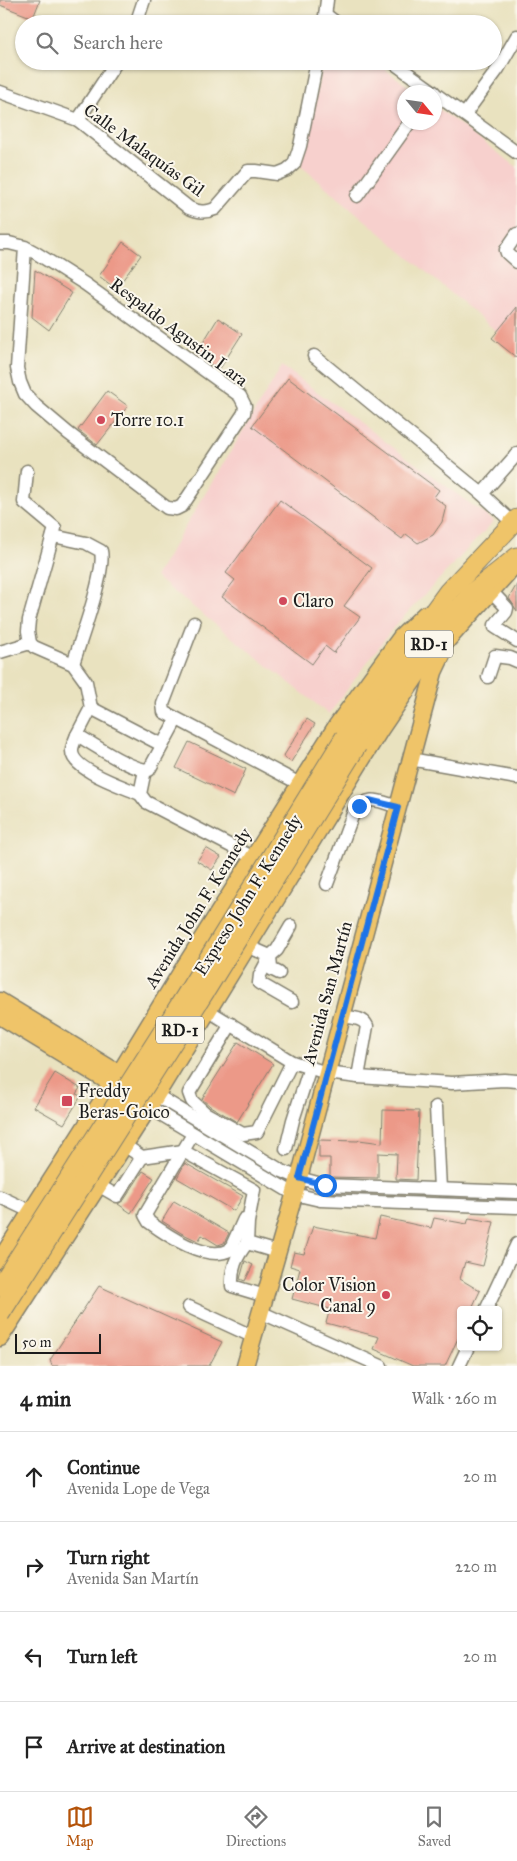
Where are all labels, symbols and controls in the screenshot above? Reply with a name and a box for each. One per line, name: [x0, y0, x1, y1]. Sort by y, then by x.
search box: [15, 15, 502, 70]
icon: search: [33, 29, 61, 57]
text: Search here: [73, 31, 163, 54]
north arrow: [397, 85, 442, 130]
street label: Calle Malaquías Gil: [79, 99, 209, 202]
street label: Respaldo Agustin Lara: [105, 273, 253, 392]
place label: Torre 10.1: [111, 409, 184, 431]
marker: Torre 10.1: [95, 414, 107, 426]
place label: Claro: [293, 590, 334, 612]
marker: Claro: [277, 595, 289, 607]
road number: RD-1: [405, 630, 453, 658]
route end: [348, 795, 371, 818]
street label: Expreso John F. Kennedy: [189, 810, 308, 980]
street label: Avenida John F. Kennedy: [139, 823, 257, 994]
street label: Avenida San Martín: [297, 918, 357, 1068]
road number: RD-1: [156, 1016, 204, 1044]
place label: Freddy Beras-Goico: [78, 1080, 170, 1123]
marker: Freddy Beras-Goico: [60, 1094, 74, 1108]
route start: [314, 1174, 337, 1197]
place label: Color Vision Canal 9: [282, 1274, 376, 1317]
marker: Color Vision Canal 9: [380, 1289, 392, 1301]
map controls: [457, 1306, 502, 1351]
button: locate: [457, 1306, 502, 1351]
scale bar: [15, 1331, 101, 1354]
text: 50 m: [22, 1334, 51, 1351]
text: 4 min: [20, 1386, 71, 1412]
text: Walk · 260 m: [411, 1389, 497, 1408]
text: Continue: [67, 1456, 140, 1479]
icon: ahead: [20, 1463, 48, 1491]
text: 20 m: [463, 1467, 497, 1486]
text: Avenida Lope de Vega: [67, 1479, 210, 1498]
text: Turn right: [67, 1546, 150, 1569]
icon: right: [20, 1553, 48, 1581]
text: 220 m: [455, 1557, 497, 1576]
text: Avenida San Martín: [67, 1569, 199, 1588]
icon: left: [20, 1643, 48, 1671]
text: Turn left: [67, 1645, 137, 1668]
text: 20 m: [463, 1647, 497, 1666]
icon: arrive: [20, 1733, 48, 1761]
text: Arrive at destination: [67, 1735, 225, 1758]
tab: Map: [66, 1803, 94, 1850]
tab: Directions: [226, 1803, 286, 1850]
tab: Saved: [418, 1803, 451, 1850]

